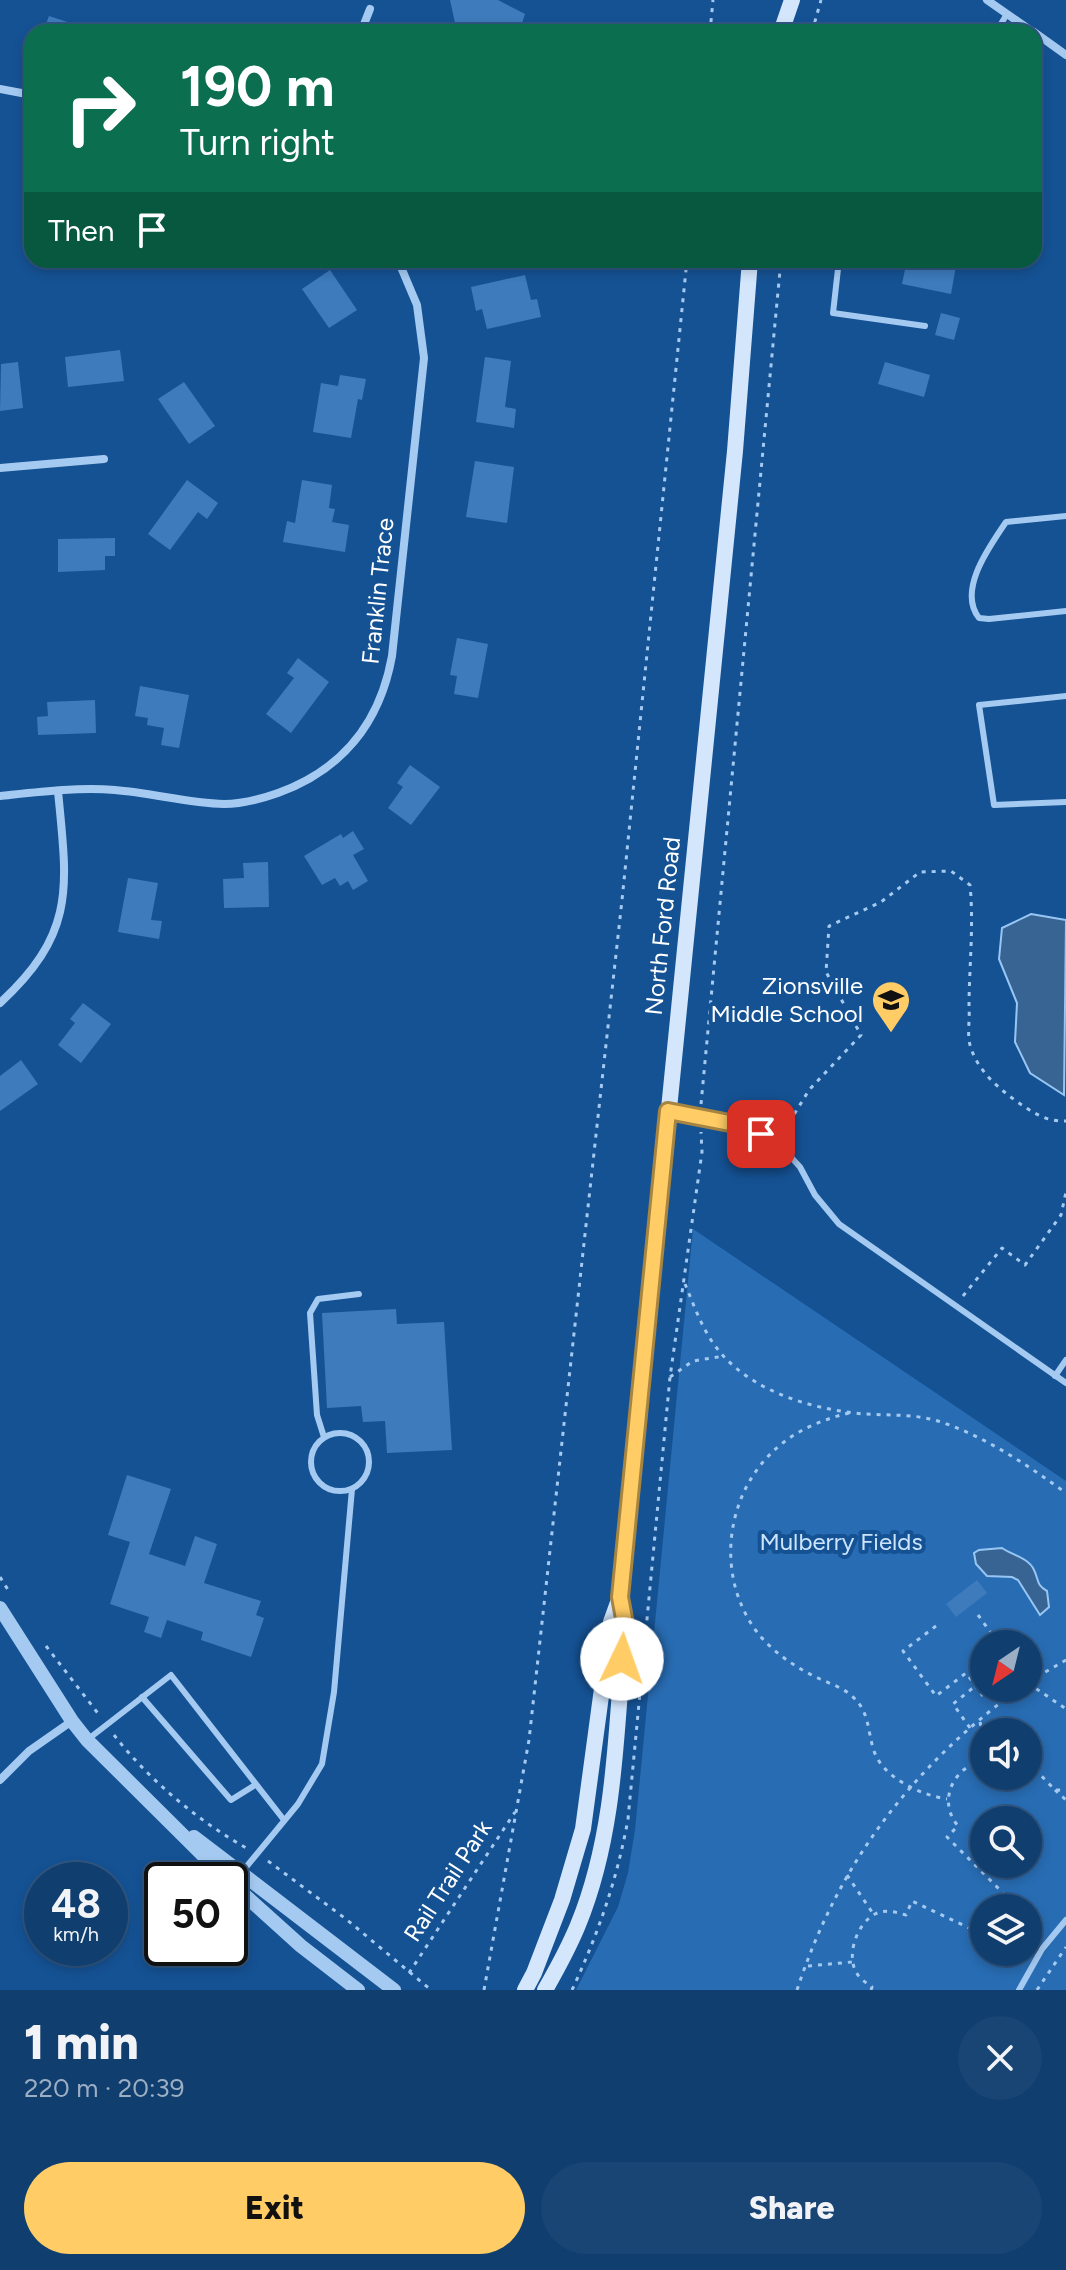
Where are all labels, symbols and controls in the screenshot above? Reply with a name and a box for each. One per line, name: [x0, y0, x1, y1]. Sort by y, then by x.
text: 190 m: [180, 53, 335, 120]
icon: right: [48, 56, 152, 160]
text: Turn right: [180, 121, 335, 164]
icon: arrive: [130, 208, 174, 252]
text: Then: [48, 212, 114, 249]
street label: Franklin Trace: [355, 516, 400, 666]
street label: North Ford Road: [639, 835, 686, 1017]
place label: Zionsville Middle School: [710, 971, 863, 1028]
school or university icon: Zionsville Middle School: [870, 979, 912, 1034]
pin: [727, 1100, 795, 1168]
icon: arrive: [739, 1112, 783, 1156]
park label: Mulberry Fields: [759, 1527, 923, 1556]
position arrow: [580, 1617, 664, 1701]
north arrow: [970, 1630, 1042, 1702]
map controls: [970, 1630, 1042, 1966]
button: sound: [970, 1718, 1042, 1790]
button: search: [970, 1806, 1042, 1878]
street label: Rail Trail Park: [398, 1814, 498, 1947]
speed limit sign: 50: [144, 1862, 248, 1966]
text: 48: [51, 1880, 101, 1928]
button: layers: [970, 1894, 1042, 1966]
text: km/h: [53, 1922, 99, 1946]
text: 1 min: [24, 2013, 139, 2071]
button: close: [958, 2016, 1042, 2100]
text: 220 m · 20:39: [24, 2072, 184, 2104]
button: Exit: [24, 2162, 525, 2254]
button: Share: [541, 2162, 1042, 2254]

